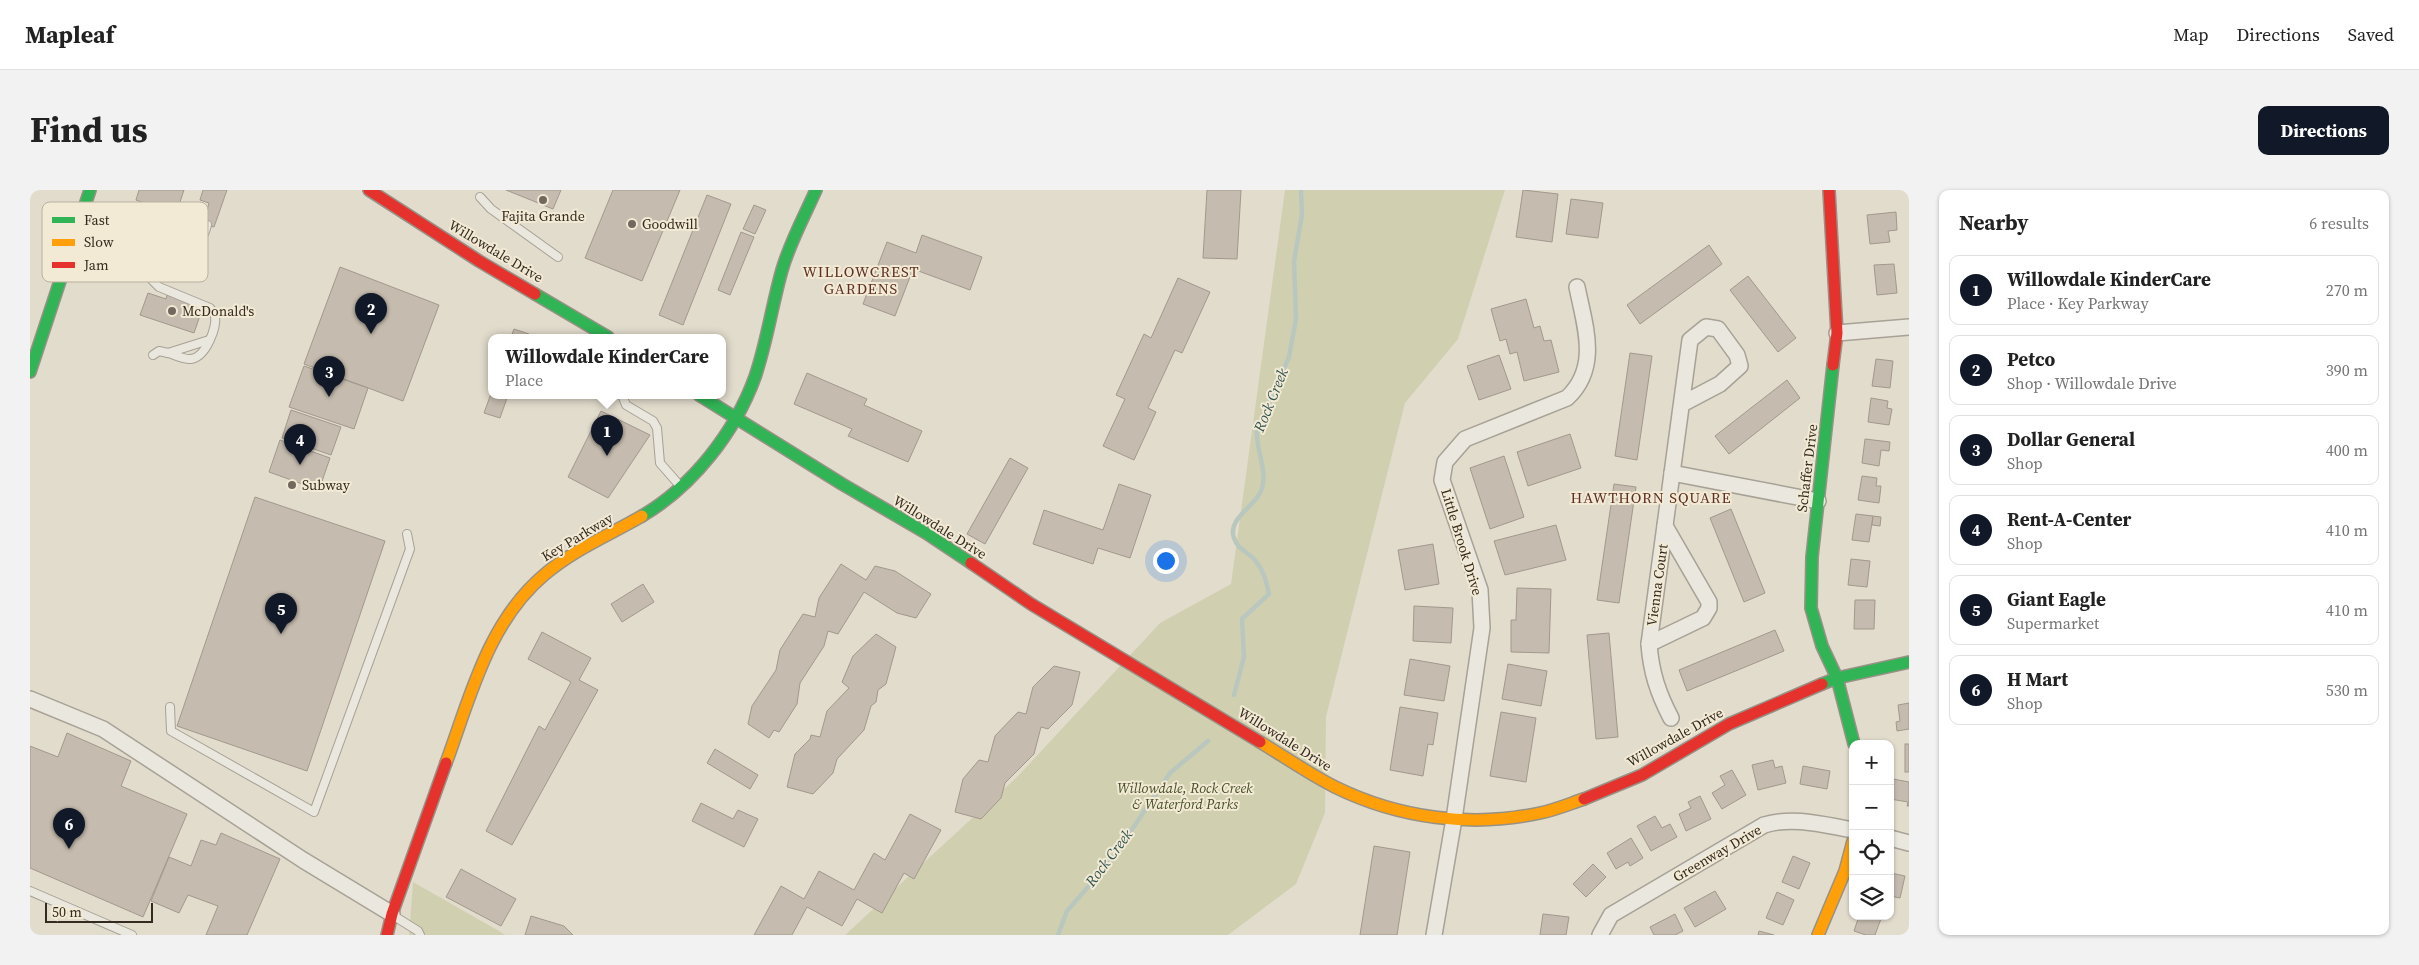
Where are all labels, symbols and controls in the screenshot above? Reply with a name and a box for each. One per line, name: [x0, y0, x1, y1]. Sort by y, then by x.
text: Mapleaf: [25, 18, 115, 51]
text: Map: [2173, 22, 2209, 47]
text: Directions: [2237, 22, 2320, 47]
text: Saved: [2348, 22, 2394, 47]
text: Find us: [30, 106, 148, 154]
button: Directions: [2258, 106, 2389, 155]
marker: Fajita Grande: [537, 194, 549, 206]
legend: [42, 202, 208, 282]
place label: Fajita Grande: [501, 206, 585, 226]
text: Nearby: [1959, 208, 2029, 237]
text: Fast: [84, 210, 110, 230]
text: 6 results: [2309, 212, 2369, 234]
place label: Goodwill: [642, 214, 698, 234]
street label: Willowdale Drive: [445, 215, 547, 287]
marker: Goodwill: [626, 218, 638, 230]
text: Slow: [84, 232, 114, 252]
text: Jam: [83, 255, 109, 275]
district label: WILLOWCREST GARDENS: [802, 261, 920, 299]
text: Willowdale KinderCare: [2007, 266, 2211, 292]
text: 1: [1972, 279, 1980, 301]
text: 270 m: [2326, 279, 2368, 301]
text: Place · Key Parkway: [2007, 292, 2149, 314]
pin: 2: [355, 293, 387, 334]
place label: McDonald's: [182, 301, 254, 321]
marker: McDonald's: [166, 305, 178, 317]
popup: [488, 334, 726, 399]
text: Willowdale KinderCare: [505, 343, 709, 369]
text: Petco: [2007, 346, 2055, 372]
pin: 3: [313, 356, 345, 397]
text: 2: [1972, 359, 1980, 381]
text: 390 m: [2326, 359, 2368, 381]
water label: Rock Creek: [1248, 364, 1293, 436]
text: Place: [505, 369, 543, 391]
text: Shop · Willowdale Drive: [2007, 372, 2177, 394]
pin: 1: [591, 415, 623, 456]
street label: Schaffer Drive: [1792, 423, 1822, 513]
pin: 4: [284, 424, 316, 465]
text: Dollar General: [2007, 426, 2135, 452]
text: 3: [1972, 439, 1980, 461]
text: 400 m: [2326, 439, 2368, 461]
text: Shop: [2007, 452, 2043, 474]
place label: Subway: [302, 475, 351, 495]
marker: Subway: [286, 479, 298, 491]
street label: Little Brook Drive: [1436, 486, 1488, 598]
district label: HAWTHORN SQUARE: [1570, 487, 1732, 508]
street label: Willowdale Drive: [889, 490, 991, 564]
text: Rent-A-Center: [2007, 506, 2131, 532]
street label: Key Parkway: [538, 507, 617, 566]
text: 4: [1972, 519, 1980, 541]
text: 410 m: [2326, 519, 2368, 541]
text: Shop: [2007, 532, 2043, 554]
street label: Vienna Court: [1641, 542, 1673, 627]
your location: [1153, 548, 1179, 574]
text: Giant Eagle: [2007, 586, 2106, 612]
pin: 5: [265, 593, 297, 634]
text: 5: [1972, 599, 1980, 621]
text: 410 m: [2326, 599, 2368, 621]
text: Supermarket: [2007, 612, 2099, 634]
text: H Mart: [2007, 666, 2068, 692]
text: 6: [1972, 679, 1980, 701]
text: 530 m: [2326, 679, 2368, 701]
text: Shop: [2007, 692, 2043, 714]
street label: Willowdale Drive: [1234, 702, 1336, 776]
street label: Willowdale Drive: [1623, 702, 1727, 772]
map controls: [1849, 740, 1894, 920]
button: +: [1849, 740, 1894, 785]
park label: Willowdale, Rock Creek & Waterford Parks: [1117, 778, 1253, 814]
button: −: [1849, 785, 1894, 830]
pin: 6: [53, 808, 85, 849]
street label: Greenway Drive: [1669, 820, 1765, 886]
water label: Rock Creek: [1079, 824, 1138, 892]
button: locate: [1849, 830, 1894, 875]
button: layers: [1849, 875, 1894, 920]
scale bar: [45, 900, 152, 923]
text: 50 m: [52, 902, 82, 922]

